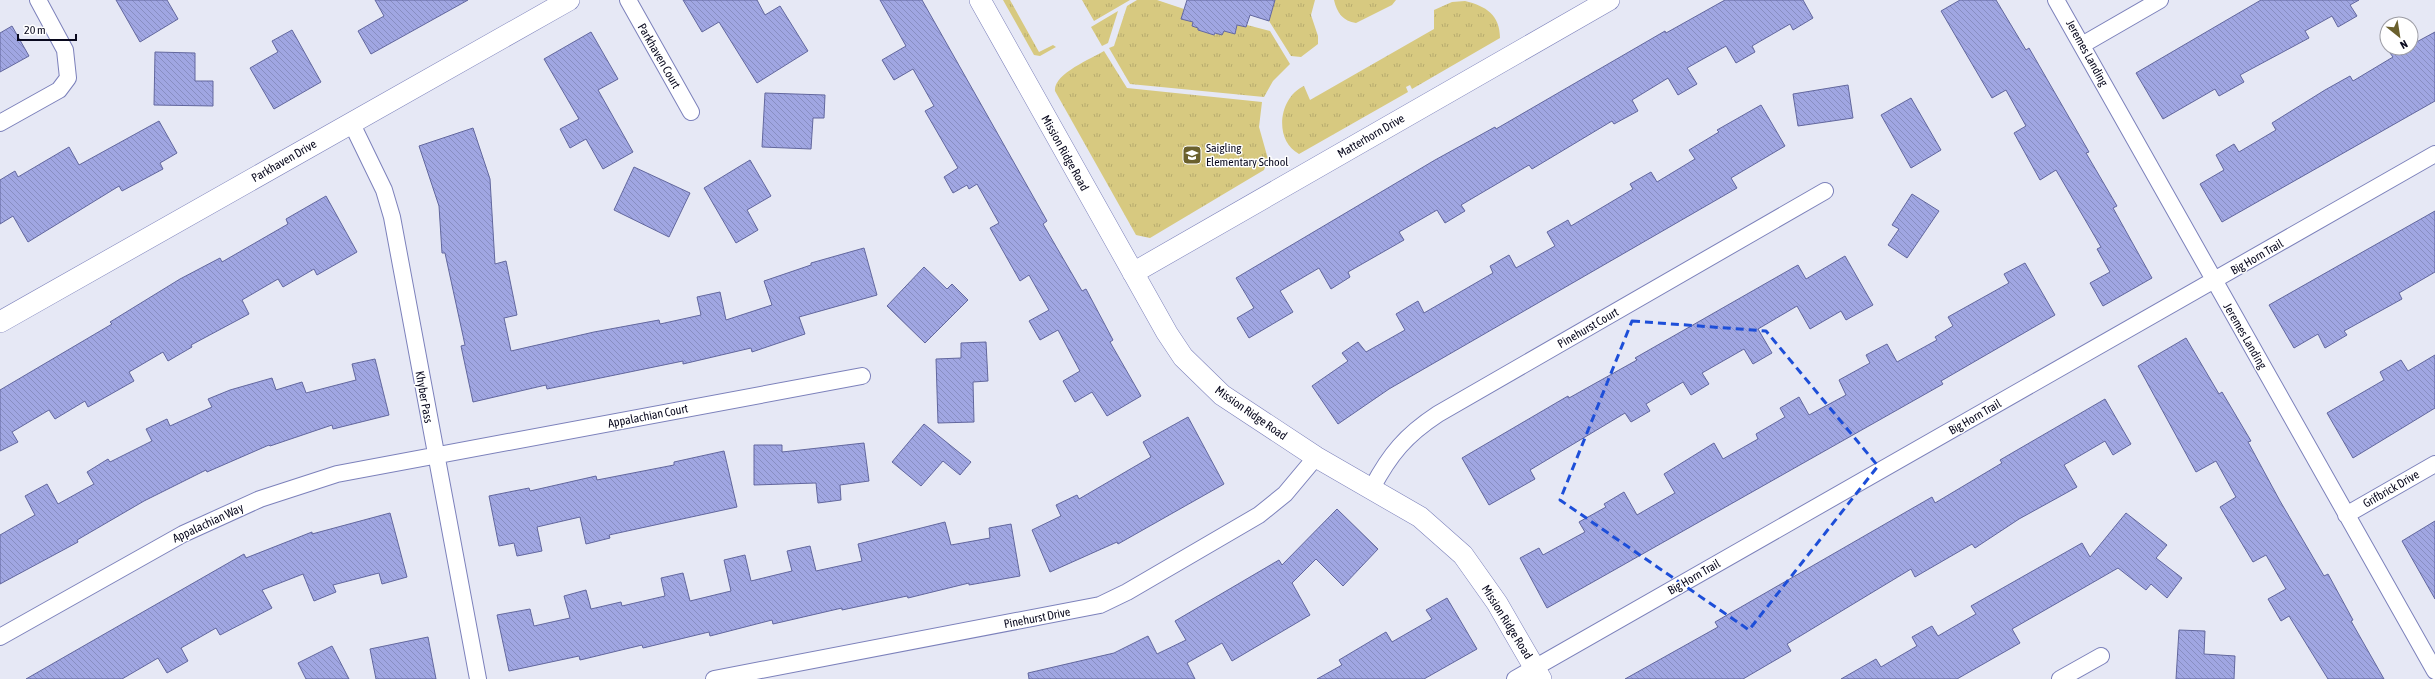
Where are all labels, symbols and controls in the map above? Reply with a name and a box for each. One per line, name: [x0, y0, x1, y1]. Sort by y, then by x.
scale bar: [18, 16, 76, 42]
north arrow: [2379, 16, 2419, 56]
street label: Jeremes Landing: [2063, 17, 2111, 89]
street label: Parkhaven Court: [635, 21, 684, 92]
text: 20 m: [24, 23, 46, 37]
text: N: [2398, 38, 2410, 51]
street label: Matterhorn Drive: [1335, 111, 1407, 161]
street label: Mission Ridge Road: [1038, 113, 1092, 193]
street label: Parkhaven Drive: [249, 137, 319, 185]
place label: Saigling Elementary School: [1206, 141, 1289, 169]
school or university icon: Saigling Elementary School: [1181, 144, 1203, 166]
street label: Big Horn Trail: [2228, 236, 2286, 278]
street label: Jeremes Landing: [2221, 301, 2270, 372]
street label: Pinehurst Court: [1555, 305, 1621, 351]
street label: Khyber Pass: [413, 370, 435, 424]
street label: Mission Ridge Road: [1212, 383, 1290, 443]
street label: Big Horn Trail: [1946, 396, 2004, 438]
street label: Appalachian Court: [607, 401, 690, 431]
street label: Grifbrick Drive: [2360, 467, 2422, 511]
street label: Appalachian Way: [170, 500, 246, 546]
street label: Big Horn Trail: [1665, 556, 1723, 598]
street label: Mission Ridge Road: [1479, 582, 1535, 662]
street label: Pinehurst Drive: [1003, 605, 1071, 631]

